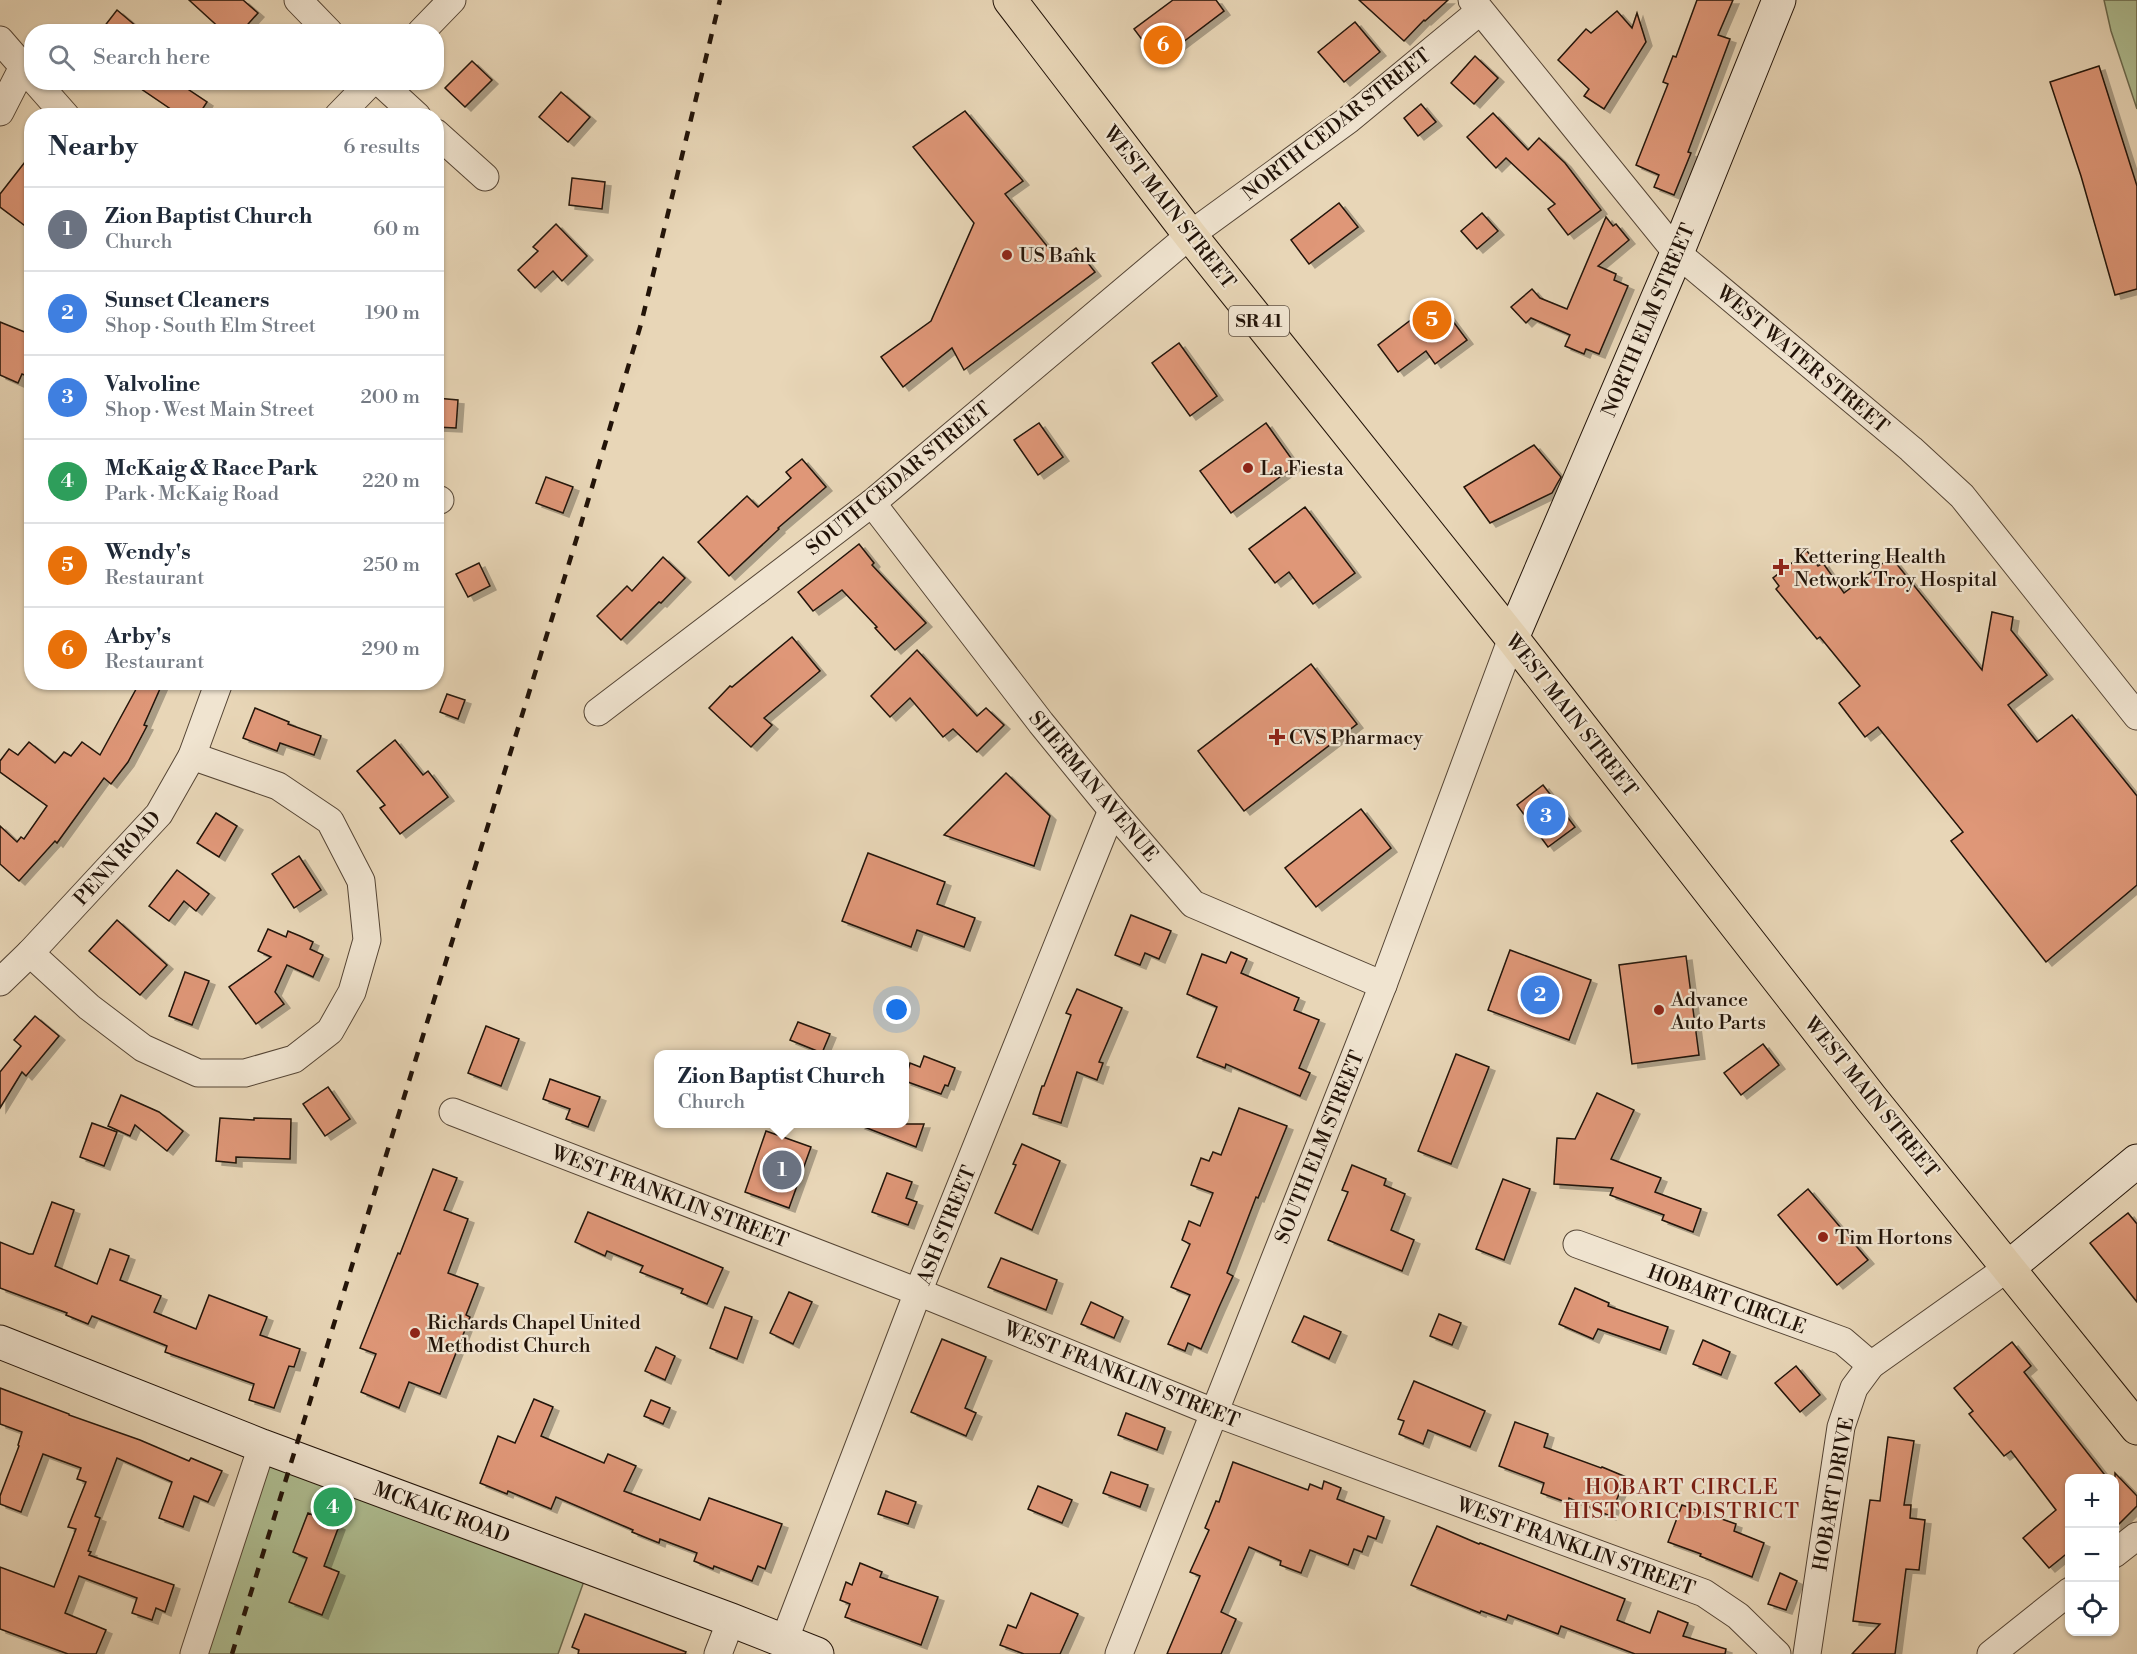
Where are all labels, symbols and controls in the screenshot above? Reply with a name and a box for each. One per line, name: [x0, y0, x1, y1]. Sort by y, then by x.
pin: 6: [1144, 22, 1182, 68]
search box: [24, 24, 444, 90]
icon: search: [45, 41, 78, 74]
text: Search here: [93, 44, 210, 71]
street label: NORTH CEDAR STREET: [1238, 44, 1436, 207]
street label: WEST MAIN STREET: [1097, 121, 1240, 295]
text: Nearby: [48, 131, 138, 163]
text: 6 results: [343, 135, 420, 160]
text: Zion Baptist Church: [105, 203, 312, 230]
text: 1: [63, 217, 72, 242]
text: 60 m: [373, 217, 420, 242]
street label: NORTH ELM STREET: [1597, 220, 1701, 421]
text: Church: [105, 230, 172, 255]
place label: US Bank: [1019, 244, 1097, 269]
marker: US Bank: [1000, 248, 1014, 262]
street label: WEST WATER STREET: [1710, 280, 1893, 440]
text: Sunset Cleaners: [105, 287, 270, 314]
pin: 5: [1412, 298, 1452, 342]
text: 2: [61, 301, 74, 326]
text: 190 m: [365, 301, 420, 326]
road number: SR 41: [1229, 306, 1289, 336]
text: Shop · South Elm Street: [105, 314, 316, 339]
text: Valvoline: [105, 371, 200, 398]
text: 3: [61, 385, 74, 410]
text: 200 m: [360, 385, 420, 410]
street label: SOUTH CEDAR STREET: [802, 397, 996, 561]
text: Shop · West Main Street: [105, 398, 315, 423]
text: McKaig & Race Park: [105, 455, 318, 482]
place label: La Fiesta: [1260, 457, 1344, 482]
marker: La Fiesta: [1241, 461, 1255, 475]
text: 4: [61, 469, 74, 494]
text: 220 m: [362, 469, 420, 494]
text: Park · McKaig Road: [105, 482, 279, 507]
text: Wendy's: [105, 539, 191, 566]
place label: Kettering Health Network Troy Hospital: [1794, 545, 1997, 593]
text: 5: [61, 553, 74, 578]
text: 250 m: [363, 553, 420, 578]
marker: Kettering Health Network Troy Hospital: [1772, 558, 1790, 576]
text: Restaurant: [105, 566, 204, 591]
text: Arby's: [105, 623, 171, 650]
street label: WEST MAIN STREET: [1499, 629, 1642, 803]
text: 6: [61, 637, 74, 662]
text: 290 m: [362, 637, 420, 662]
text: Restaurant: [105, 650, 204, 675]
street label: SHERMAN AVENUE: [1023, 707, 1163, 867]
place label: CVS Pharmacy: [1289, 726, 1423, 751]
marker: CVS Pharmacy: [1270, 730, 1284, 744]
pin: 3: [1526, 794, 1566, 838]
street label: PENN ROAD: [69, 806, 167, 912]
pin: 2: [1520, 972, 1560, 1018]
place label: Advance Auto Parts: [1670, 988, 1766, 1036]
your location: [882, 995, 911, 1024]
marker: Advance Auto Parts: [1652, 1003, 1666, 1017]
street label: WEST MAIN STREET: [1797, 1011, 1944, 1184]
street label: SOUTH ELM STREET: [1270, 1048, 1370, 1248]
popup: [654, 1050, 909, 1128]
text: Zion Baptist Church: [678, 1063, 885, 1090]
text: Church: [678, 1090, 745, 1115]
street label: WEST FRANKLIN STREET: [546, 1140, 792, 1254]
pin: 1: [762, 1148, 802, 1192]
street label: ASH STREET: [912, 1162, 983, 1290]
place label: Tim Hortons: [1835, 1226, 1952, 1251]
marker: Tim Hortons: [1816, 1230, 1830, 1244]
street label: HOBART CIRCLE: [1644, 1260, 1809, 1341]
place label: Richards Chapel United Methodist Church: [427, 1311, 641, 1359]
street label: WEST FRANKLIN STREET: [999, 1316, 1243, 1434]
marker: Richards Chapel United Methodist Church: [408, 1326, 422, 1340]
street label: HOBART DRIVE: [1809, 1415, 1860, 1573]
map controls: [2065, 1474, 2119, 1636]
button: +: [2065, 1474, 2119, 1528]
district label: HOBART CIRCLE HISTORIC DISTRICT: [1563, 1475, 1801, 1525]
street label: MCKAIG ROAD: [370, 1477, 513, 1550]
pin: 4: [314, 1484, 352, 1530]
street label: WEST FRANKLIN STREET: [1452, 1492, 1698, 1602]
button: −: [2065, 1528, 2119, 1582]
button: locate: [2065, 1582, 2119, 1636]

